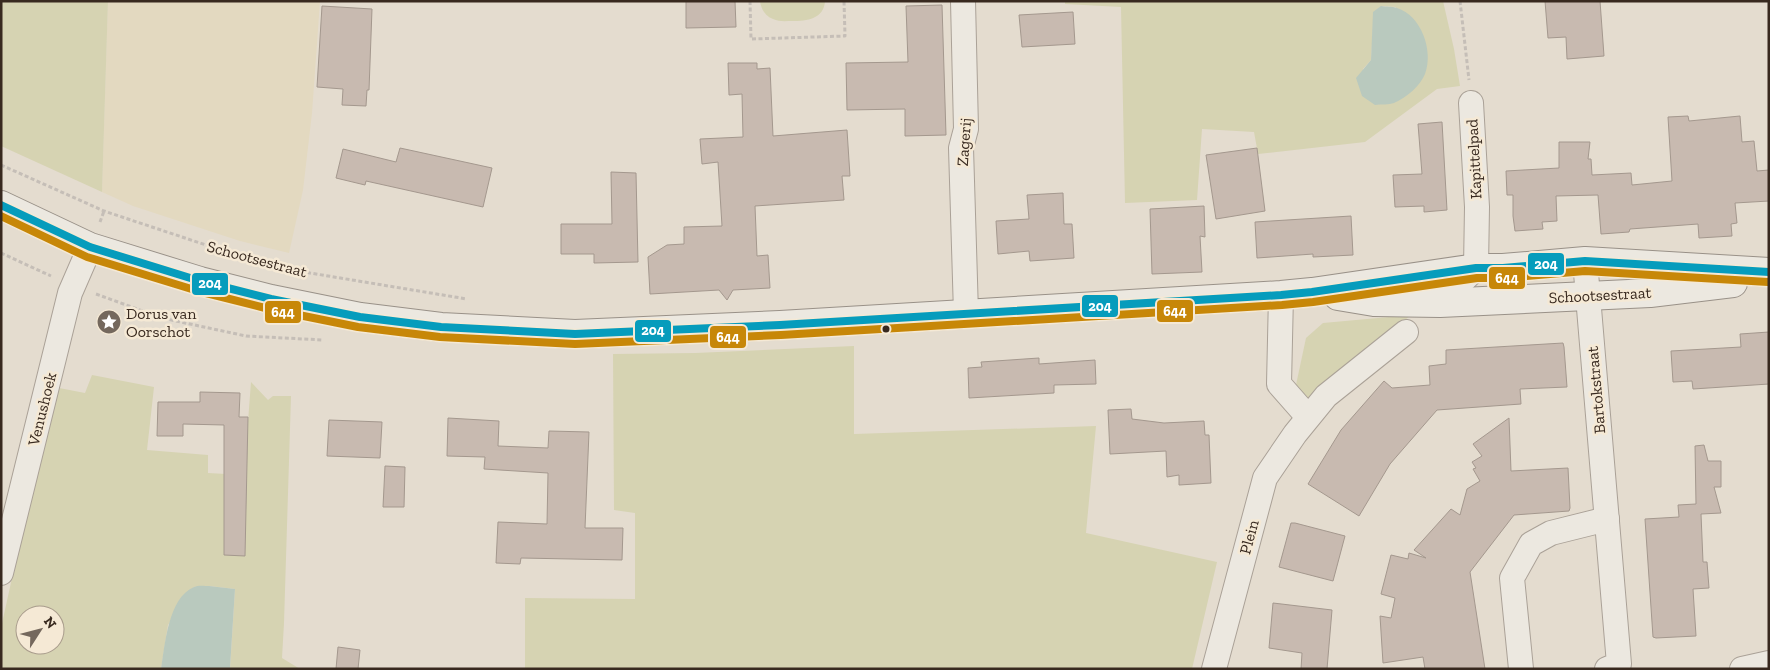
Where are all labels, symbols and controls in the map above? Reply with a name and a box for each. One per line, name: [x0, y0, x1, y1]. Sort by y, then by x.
street label: Zagerij: [953, 117, 975, 167]
street label: Kapittelpad: [1462, 118, 1486, 200]
street label: Schootsestraat: [205, 237, 309, 281]
line badge: 204: [1527, 252, 1565, 276]
text: 204: [1534, 256, 1558, 273]
line badge: 644: [1488, 266, 1526, 290]
text: 644: [1495, 270, 1519, 287]
line badge: 204: [191, 272, 229, 296]
text: 204: [198, 275, 222, 292]
street label: Schootsestraat: [1548, 283, 1652, 307]
line badge: 204: [1081, 294, 1119, 318]
text: 204: [1088, 298, 1112, 315]
line badge: 644: [1156, 299, 1194, 323]
line badge: 644: [264, 300, 302, 324]
text: 644: [1163, 303, 1187, 320]
place label: Dorus van Oorschot: [126, 304, 197, 341]
text: 644: [271, 304, 295, 321]
place icon: Dorus van Oorschot: [96, 309, 122, 335]
line badge: 204: [634, 319, 672, 343]
text: 204: [641, 322, 665, 339]
unlabelled marker: [881, 324, 891, 334]
line badge: 644: [709, 325, 747, 349]
text: 644: [716, 329, 740, 346]
street label: Bartokstraat: [1583, 345, 1609, 434]
street label: Venushoek: [23, 370, 60, 449]
street label: Plein: [1235, 517, 1263, 556]
north arrow: [15, 605, 65, 655]
text: N: [40, 613, 60, 632]

